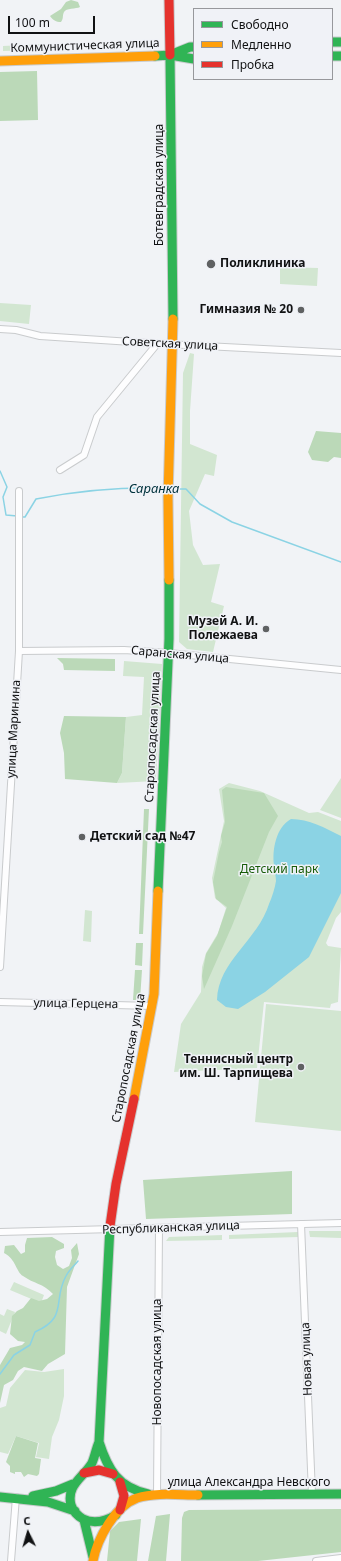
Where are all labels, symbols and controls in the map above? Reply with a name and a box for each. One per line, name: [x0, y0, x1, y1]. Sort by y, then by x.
scale bar: [10, 8, 97, 34]
legend: [193, 8, 333, 80]
text: 100 m: [15, 14, 50, 31]
text: Свободно: [231, 16, 289, 33]
street label: Коммунистическая улица: [10, 36, 160, 56]
text: Медленно: [231, 36, 291, 53]
text: Пробка: [231, 56, 274, 73]
street label: Ботевградская улица: [153, 124, 167, 246]
place label: Поликлиника: [220, 257, 305, 271]
marker: Поликлиника: [205, 258, 217, 270]
place label: Гимназия № 20: [200, 303, 293, 317]
marker: Гимназия № 20: [296, 305, 306, 315]
street label: Советская улица: [122, 334, 218, 354]
water label: Саранка: [129, 481, 179, 497]
place label: Музей А. И. Полежаева: [188, 615, 258, 643]
marker: Музей А. И. Полежаева: [261, 624, 271, 634]
street label: Саранская улица: [130, 644, 230, 666]
street label: Старопосадская улица: [142, 671, 164, 803]
street label: улица Маринина: [4, 680, 24, 778]
place label: Детский сад №47: [90, 830, 195, 844]
marker: Детский сад №47: [77, 832, 87, 842]
park label: Детский парк: [240, 863, 318, 877]
street label: Старопосадская улица: [109, 992, 149, 1124]
street label: улица Герцена: [34, 996, 118, 1012]
place label: Теннисный центр им. Ш. Тарпищева: [179, 1053, 293, 1081]
marker: Теннисный центр им. Ш. Тарпищева: [296, 1062, 306, 1072]
street label: Республиканская улица: [102, 1218, 240, 1238]
street label: Новопосадская улица: [151, 1299, 165, 1425]
street label: Новая улица: [299, 1322, 315, 1396]
street label: улица Александра Невского: [168, 1476, 330, 1490]
north arrow: [8, 1513, 48, 1553]
text: С: [23, 1513, 31, 1528]

